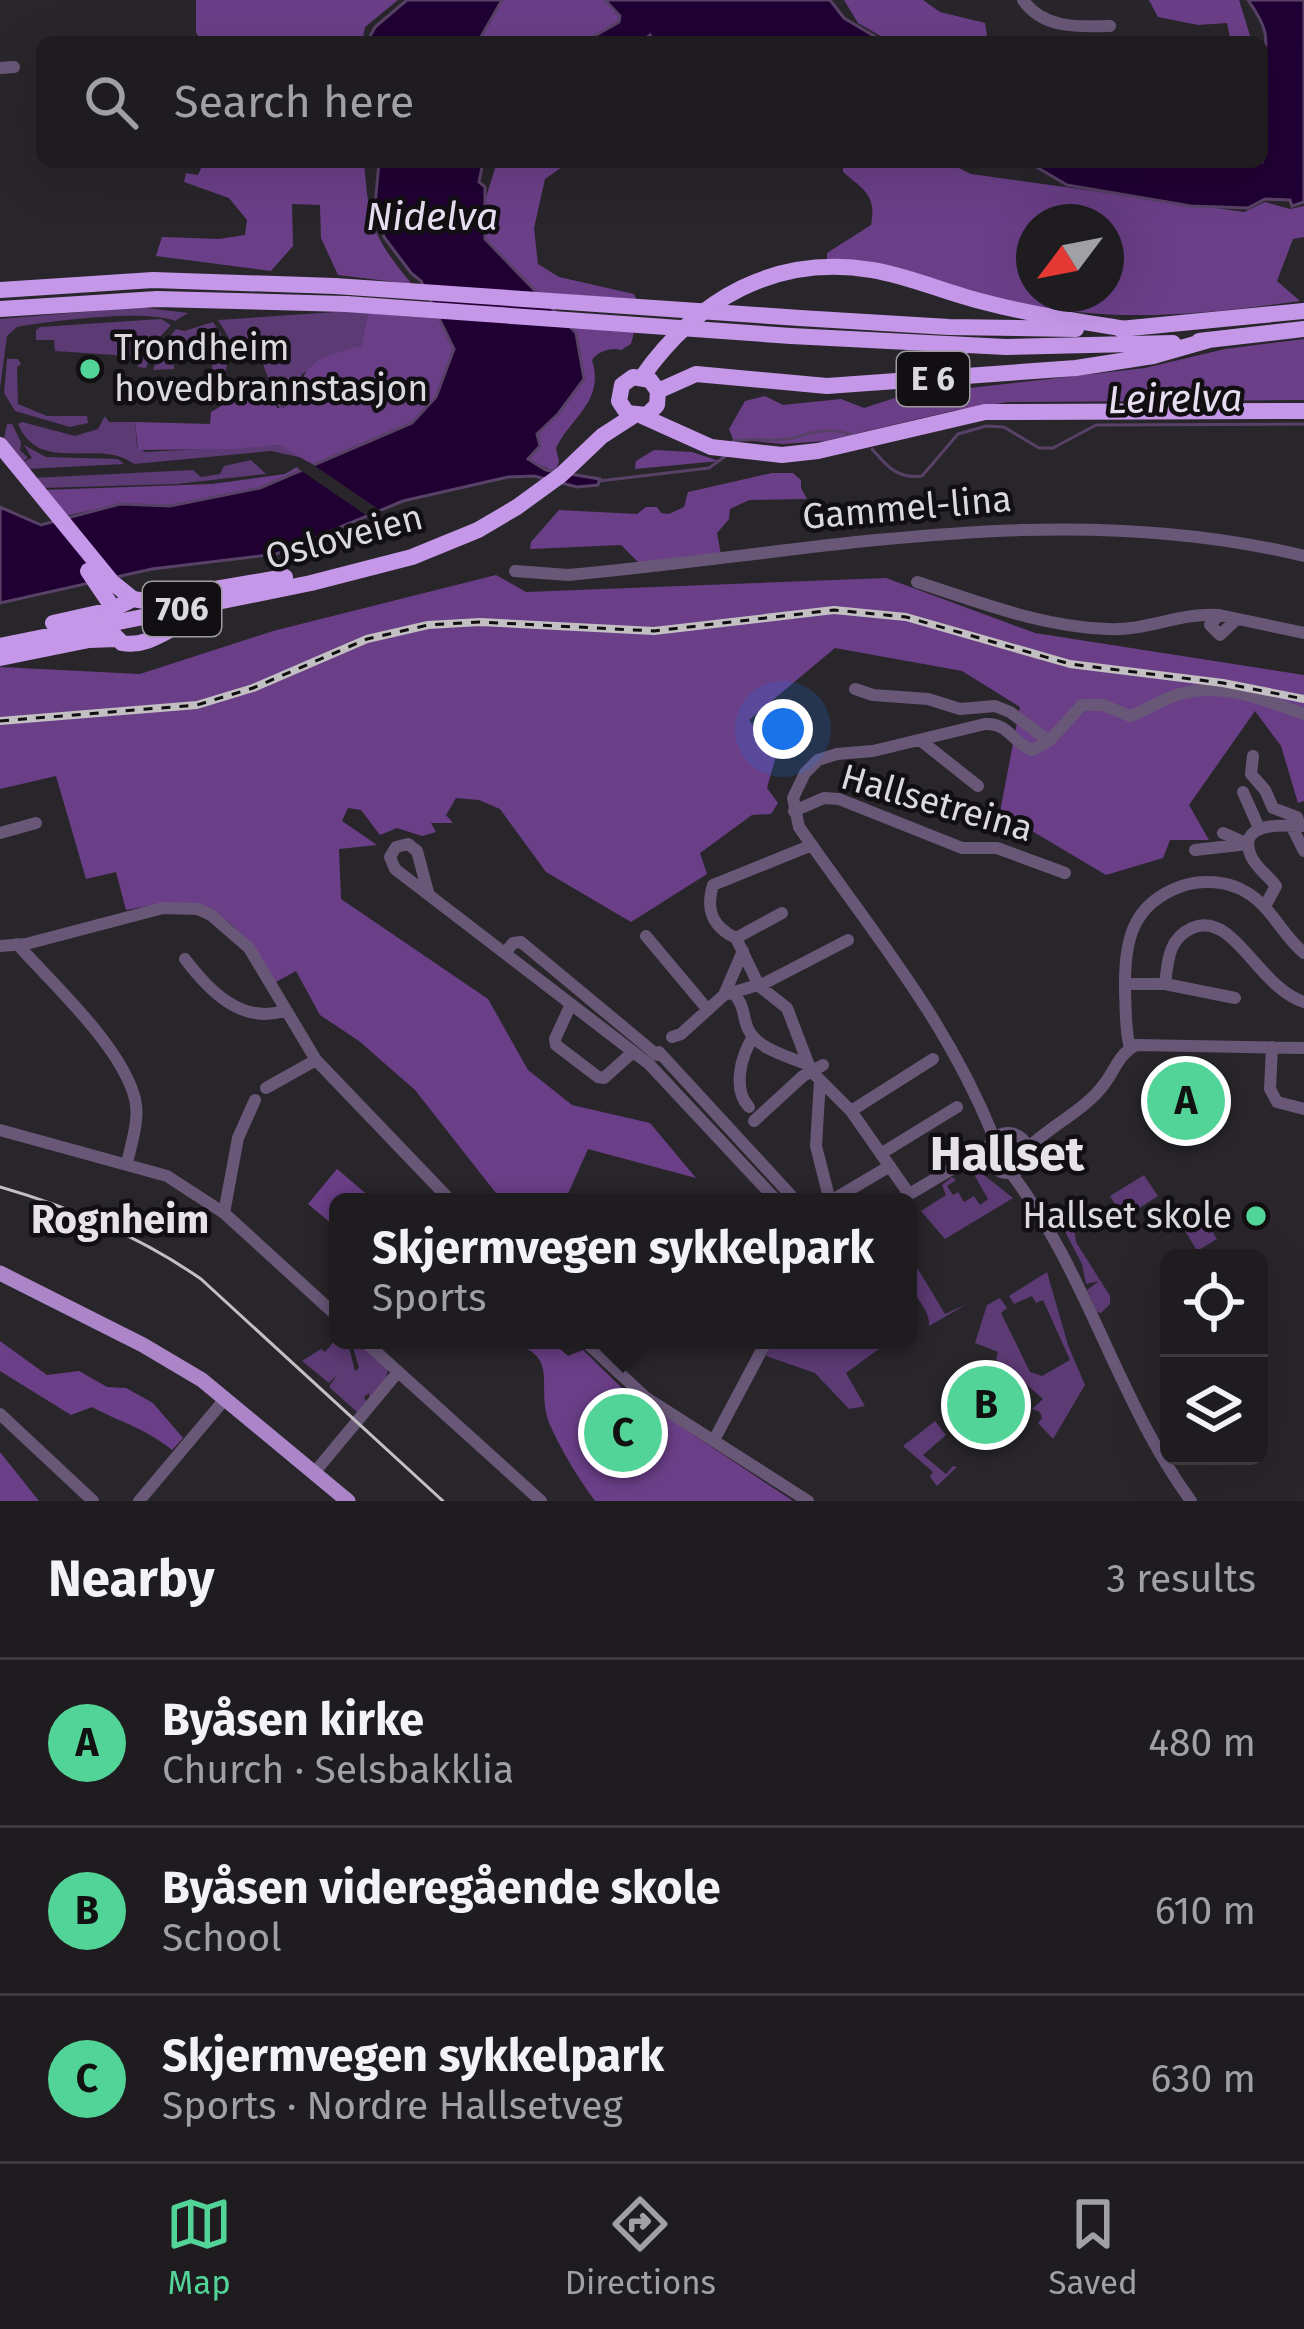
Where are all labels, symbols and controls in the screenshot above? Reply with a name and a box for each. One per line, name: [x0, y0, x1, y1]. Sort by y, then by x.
search box: [36, 36, 1268, 168]
icon: search: [78, 69, 144, 135]
text: Search here: [174, 75, 414, 129]
water label: Nidelva: [366, 194, 498, 240]
north arrow: [1016, 204, 1124, 312]
place label: Trondheim hovedbrannstasjon: [114, 326, 428, 411]
road number: E 6: [897, 352, 969, 406]
marker: Trondheim hovedbrannstasjon: [77, 356, 103, 382]
water label: Leirelva: [1107, 375, 1243, 423]
street label: Gammel-lina: [801, 477, 1013, 539]
street label: Osloveien: [261, 495, 427, 579]
road number: 706: [143, 582, 221, 636]
your location: [753, 699, 813, 759]
street label: Hallsetreina: [836, 755, 1038, 851]
pin: A: [1147, 1056, 1225, 1146]
district label: Hallset: [930, 1125, 1085, 1183]
popup: [329, 1193, 917, 1349]
place label: Hallset skole: [1022, 1194, 1232, 1238]
district label: Rognheim: [31, 1197, 209, 1243]
marker: Hallset skole: [1243, 1203, 1269, 1229]
text: Skjermvegen sykkelpark: [372, 1221, 874, 1275]
map controls: [1160, 1249, 1268, 1465]
button: locate: [1160, 1249, 1268, 1357]
text: Sports: [372, 1275, 486, 1321]
button: layers: [1160, 1357, 1268, 1465]
pin: B: [947, 1360, 1025, 1450]
pin: C: [584, 1388, 662, 1478]
text: Nearby: [48, 1548, 214, 1610]
text: 3 results: [1106, 1556, 1256, 1602]
text: Byåsen kirke: [162, 1693, 424, 1747]
text: A: [75, 1720, 99, 1766]
text: 480 m: [1148, 1720, 1256, 1766]
text: Church · Selsbakklia: [162, 1747, 514, 1793]
text: Byåsen videregående skole: [162, 1861, 721, 1915]
text: B: [75, 1888, 99, 1934]
text: 610 m: [1155, 1888, 1256, 1934]
text: School: [162, 1915, 282, 1961]
text: Skjermvegen sykkelpark: [162, 2029, 664, 2083]
text: C: [76, 2056, 98, 2102]
text: 630 m: [1151, 2056, 1256, 2102]
text: Sports · Nordre Hallsetveg: [162, 2083, 623, 2129]
tab: Map: [166, 2191, 232, 2303]
tab: Directions: [565, 2191, 716, 2303]
tab: Saved: [1048, 2191, 1138, 2303]

